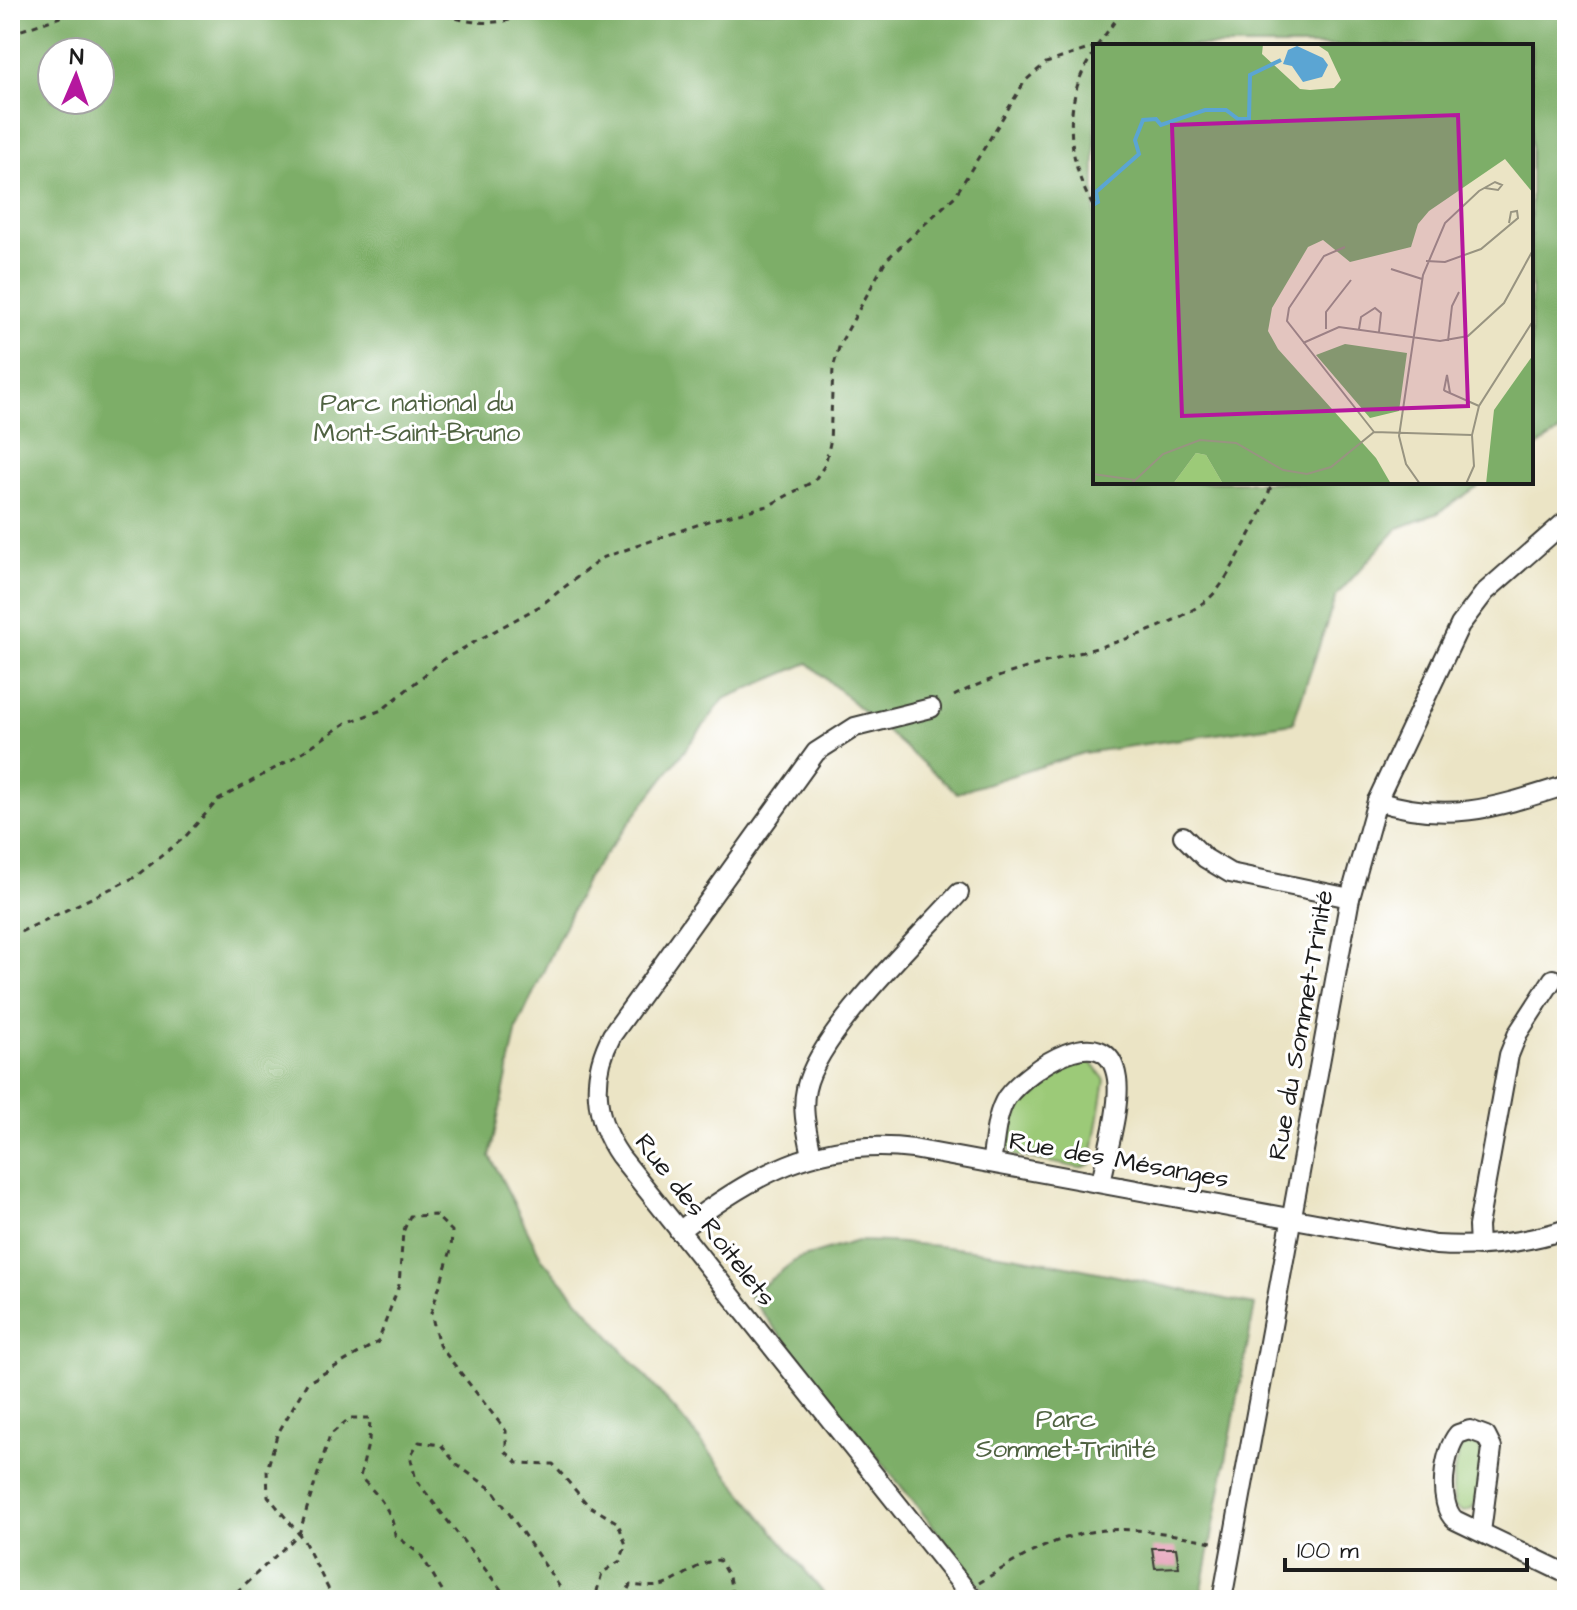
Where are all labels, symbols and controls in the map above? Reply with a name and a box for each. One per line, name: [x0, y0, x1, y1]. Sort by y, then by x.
north arrow: [36, 36, 116, 116]
text: N: [69, 42, 84, 73]
inset map: [1093, 44, 1533, 484]
park label: Parc national du Mont-Saint-Bruno: [314, 385, 521, 451]
street label: Rue du Sommet-Trinité: [1260, 887, 1342, 1163]
street label: Rue des Mésanges: [1006, 1123, 1232, 1199]
street label: Rue des Roitelets: [626, 1126, 784, 1314]
park label: Parc Sommet-Trinité: [976, 1401, 1156, 1467]
scale bar: [1285, 1522, 1527, 1572]
text: 100 m: [1297, 1534, 1359, 1568]

